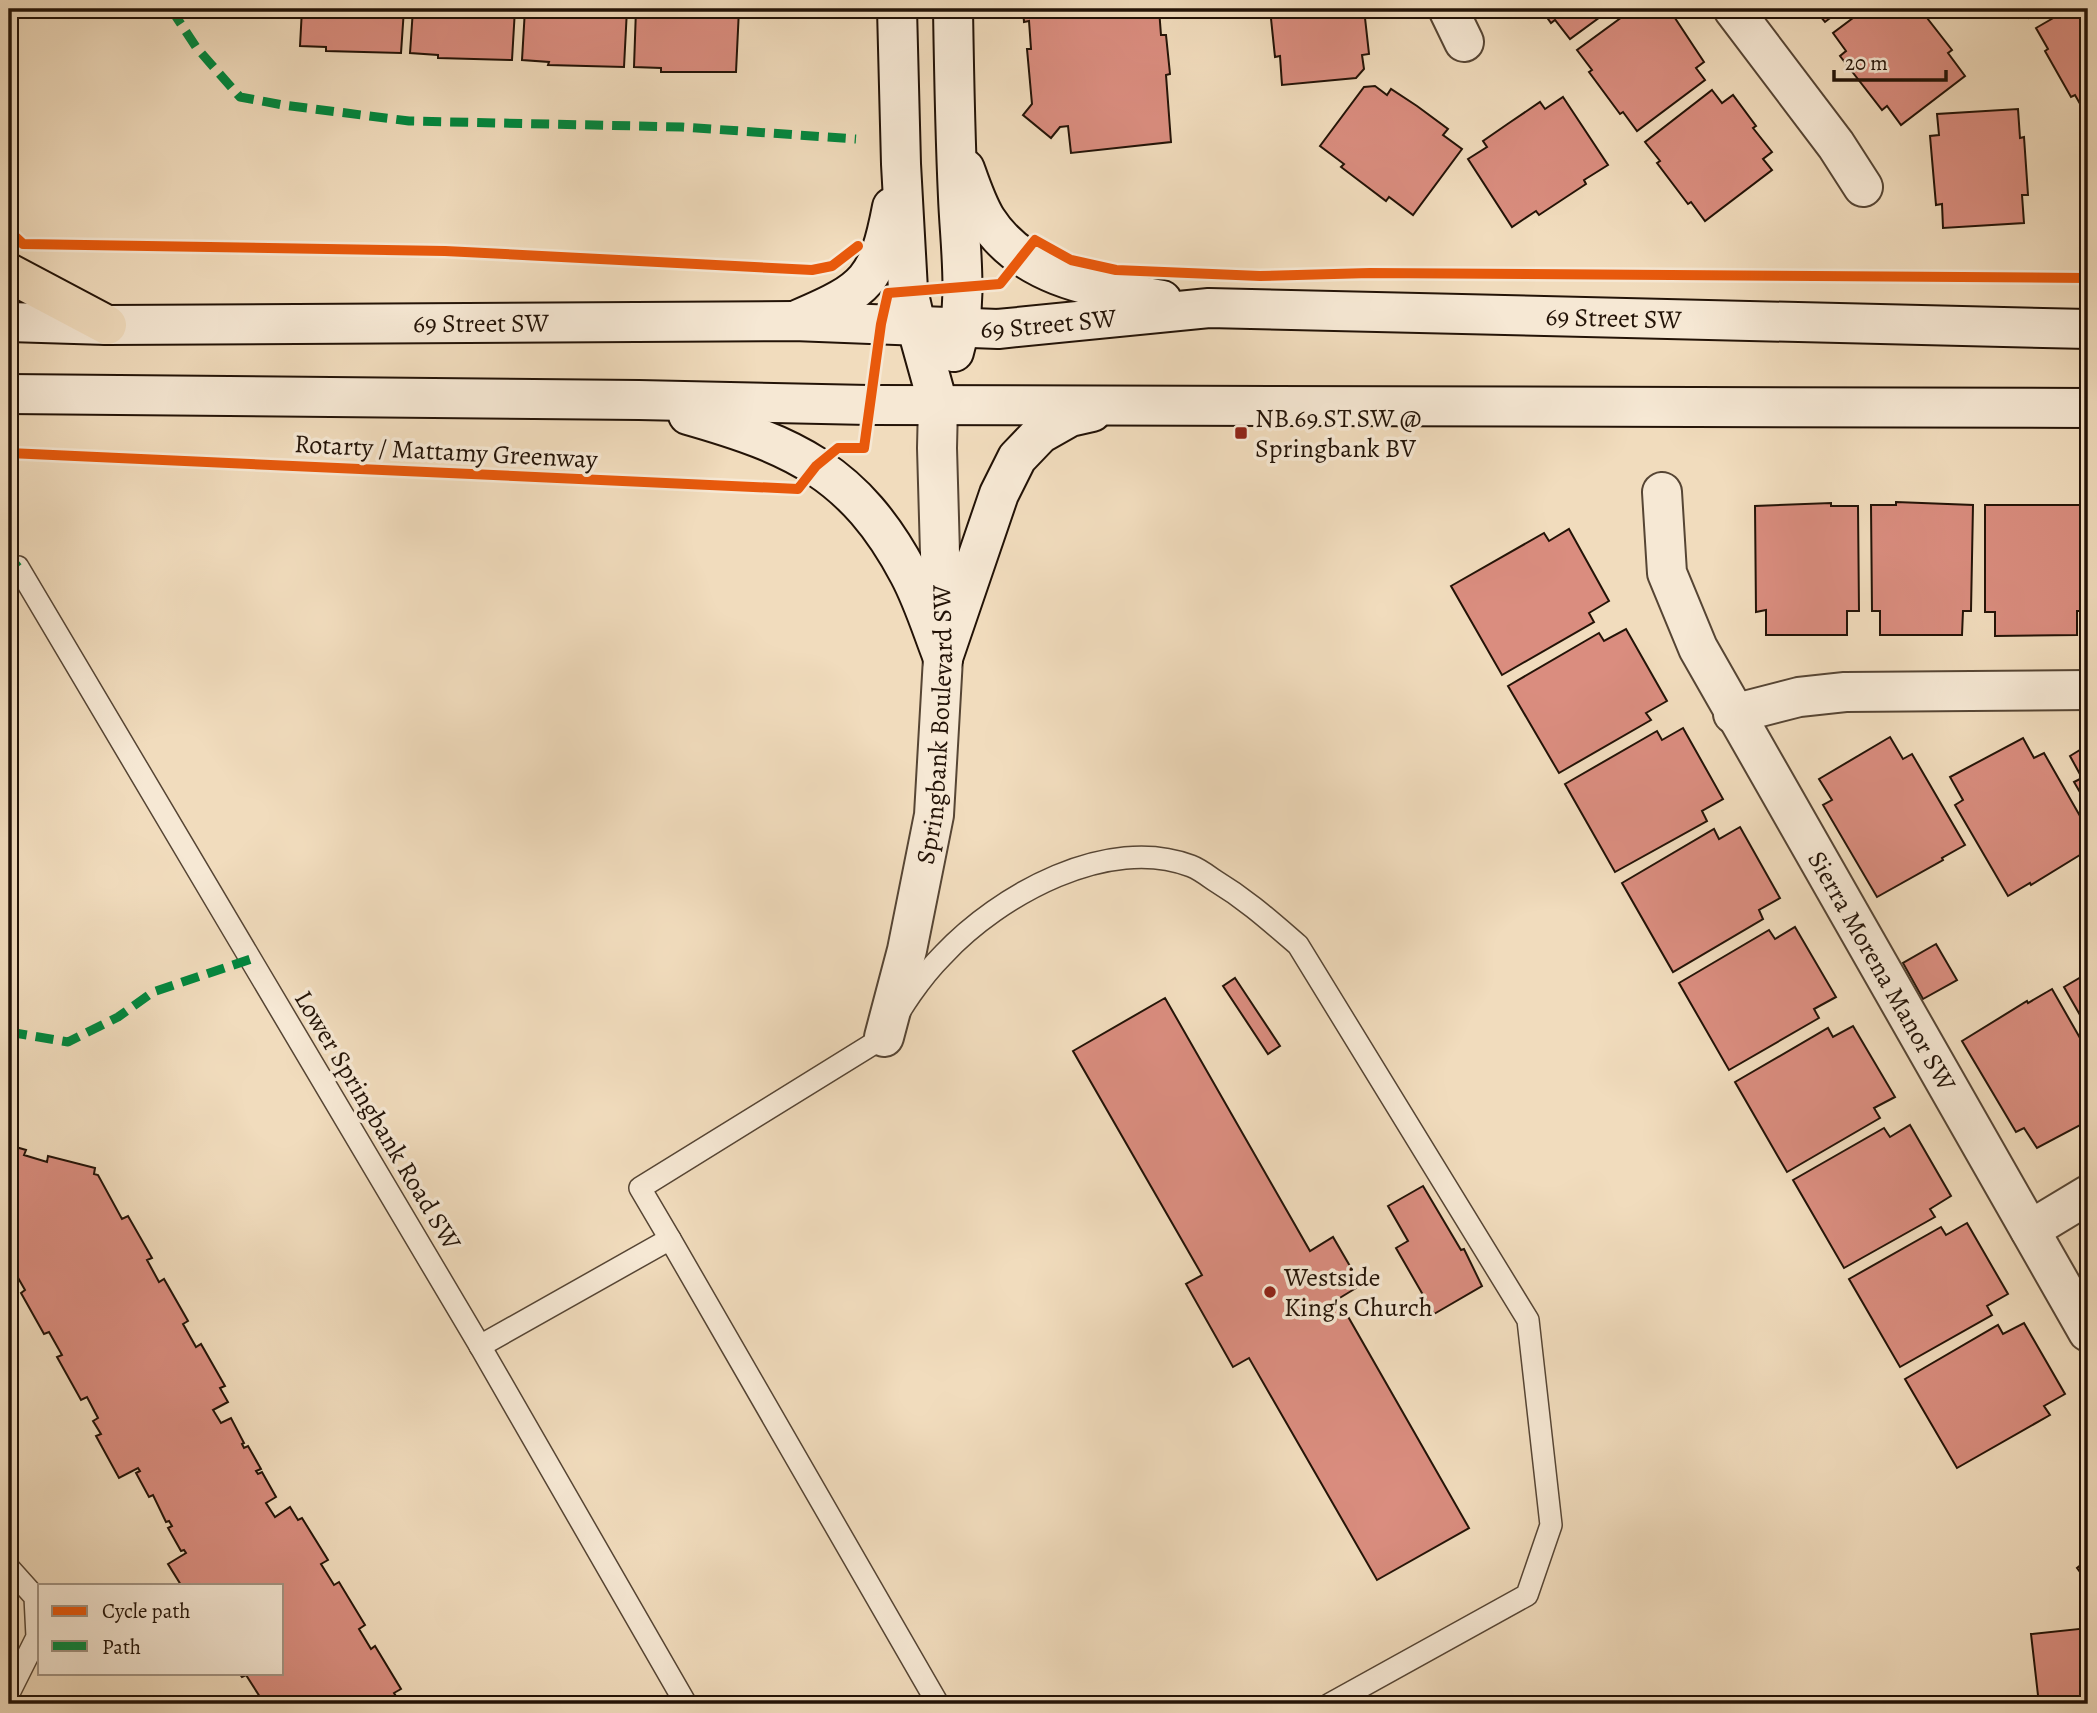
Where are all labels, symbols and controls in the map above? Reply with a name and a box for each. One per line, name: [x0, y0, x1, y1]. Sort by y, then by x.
scale bar: [1834, 38, 1946, 82]
text: 20 m: [1845, 49, 1888, 77]
street label: 69 Street SW: [1545, 299, 1683, 337]
street label: 69 Street SW: [980, 300, 1119, 347]
street label: 69 Street SW: [413, 305, 550, 341]
place label: NB 69 ST SW @ Springbank BV: [1255, 401, 1421, 466]
marker: NB 69 ST SW @ Springbank BV: [1233, 425, 1249, 441]
street label: Rotarty / Mattamy Greenway: [294, 426, 599, 477]
street label: Springbank Boulevard SW: [908, 584, 961, 867]
street label: Sierra Morena Manor SW: [1799, 845, 1964, 1098]
street label: Lower Springbank Road SW: [286, 984, 470, 1257]
place label: Westside King's Church: [1283, 1260, 1433, 1325]
marker: Westside King's Church: [1262, 1284, 1278, 1300]
legend: [38, 1584, 284, 1674]
text: Cycle path: [102, 1597, 191, 1625]
text: Path: [102, 1633, 141, 1661]

